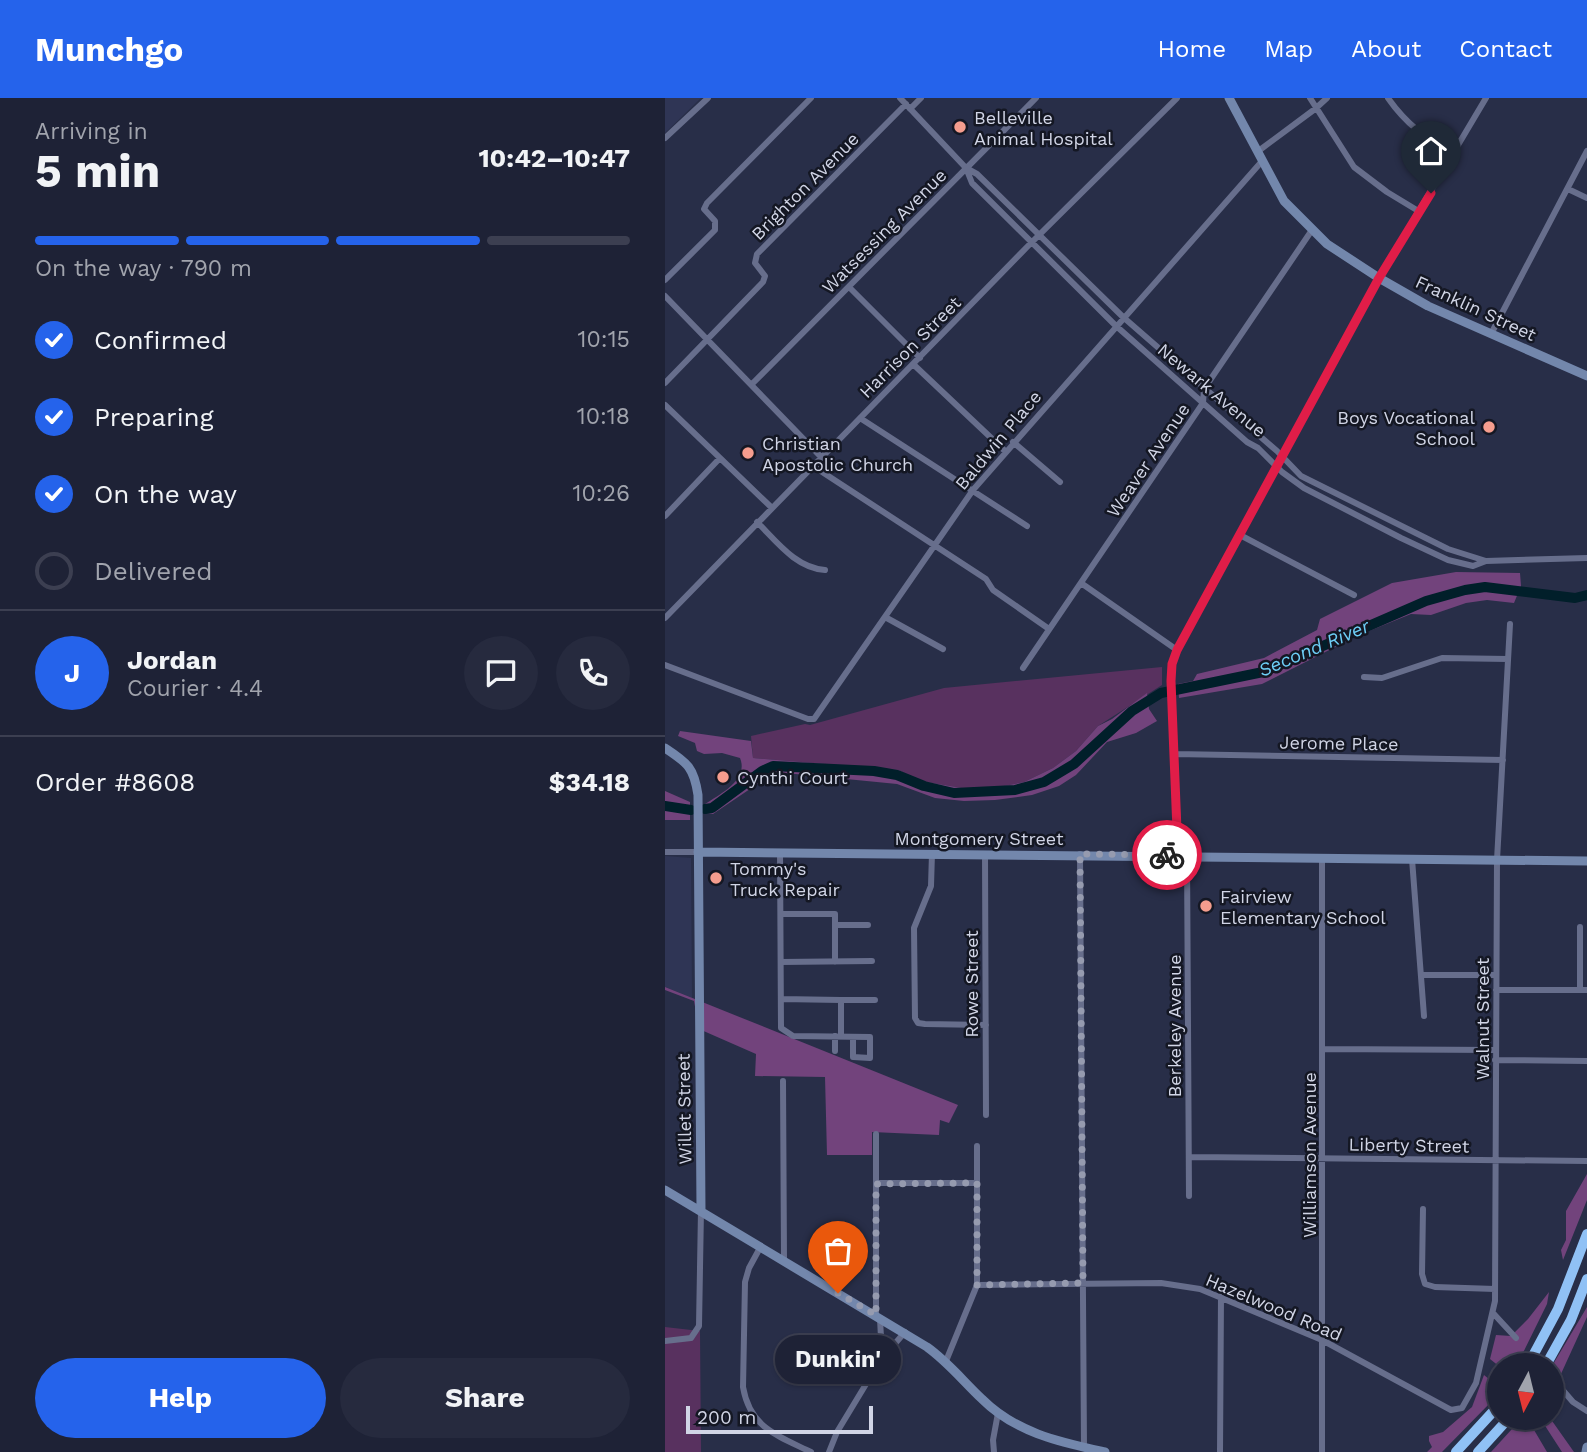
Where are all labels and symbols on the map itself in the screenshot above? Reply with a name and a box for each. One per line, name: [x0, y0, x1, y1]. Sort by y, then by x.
place label: Belleville Animal Hospital: [974, 107, 1113, 149]
marker: Belleville Animal Hospital: [952, 119, 968, 135]
pin: [1401, 121, 1461, 193]
street label: Brighton Avenue: [747, 128, 863, 244]
street label: Watsessing Avenue: [817, 164, 951, 298]
street label: Franklin Street: [1412, 271, 1540, 345]
street label: Harrison Street: [855, 292, 965, 402]
street label: Newark Avenue: [1154, 339, 1270, 441]
street label: Baldwin Place: [950, 386, 1046, 494]
street label: Weaver Avenue: [1102, 399, 1194, 521]
place label: Boys Vocational School: [1337, 407, 1475, 449]
marker: Boys Vocational School: [1481, 419, 1497, 435]
place label: Christian Apostolic Church: [762, 433, 913, 475]
marker: Christian Apostolic Church: [740, 445, 756, 461]
water label: Second River: [1255, 614, 1374, 682]
street label: Jerome Place: [1279, 731, 1399, 755]
place label: Cynthi Court: [737, 767, 848, 788]
marker: Cynthi Court: [715, 769, 731, 785]
courier: [1132, 820, 1202, 890]
street label: Montgomery Street: [894, 828, 1064, 849]
place label: Tommy's Truck Repair: [730, 858, 840, 900]
marker: Tommy's Truck Repair: [708, 870, 724, 886]
place label: Fairview Elementary School: [1220, 886, 1386, 928]
marker: Fairview Elementary School: [1198, 898, 1214, 914]
street label: Rowe Street: [961, 930, 982, 1038]
street label: Berkeley Avenue: [1164, 954, 1185, 1098]
street label: Walnut Street: [1472, 957, 1493, 1080]
street label: Willet Street: [673, 1053, 695, 1165]
street label: Williamson Avenue: [1299, 1072, 1320, 1238]
street label: Liberty Street: [1348, 1133, 1470, 1157]
pin: [808, 1221, 868, 1293]
street label: Hazelwood Road: [1203, 1269, 1345, 1345]
callout: Dunkin': [775, 1335, 901, 1384]
north arrow: [1487, 1353, 1565, 1430]
scale bar: [686, 1403, 873, 1435]

